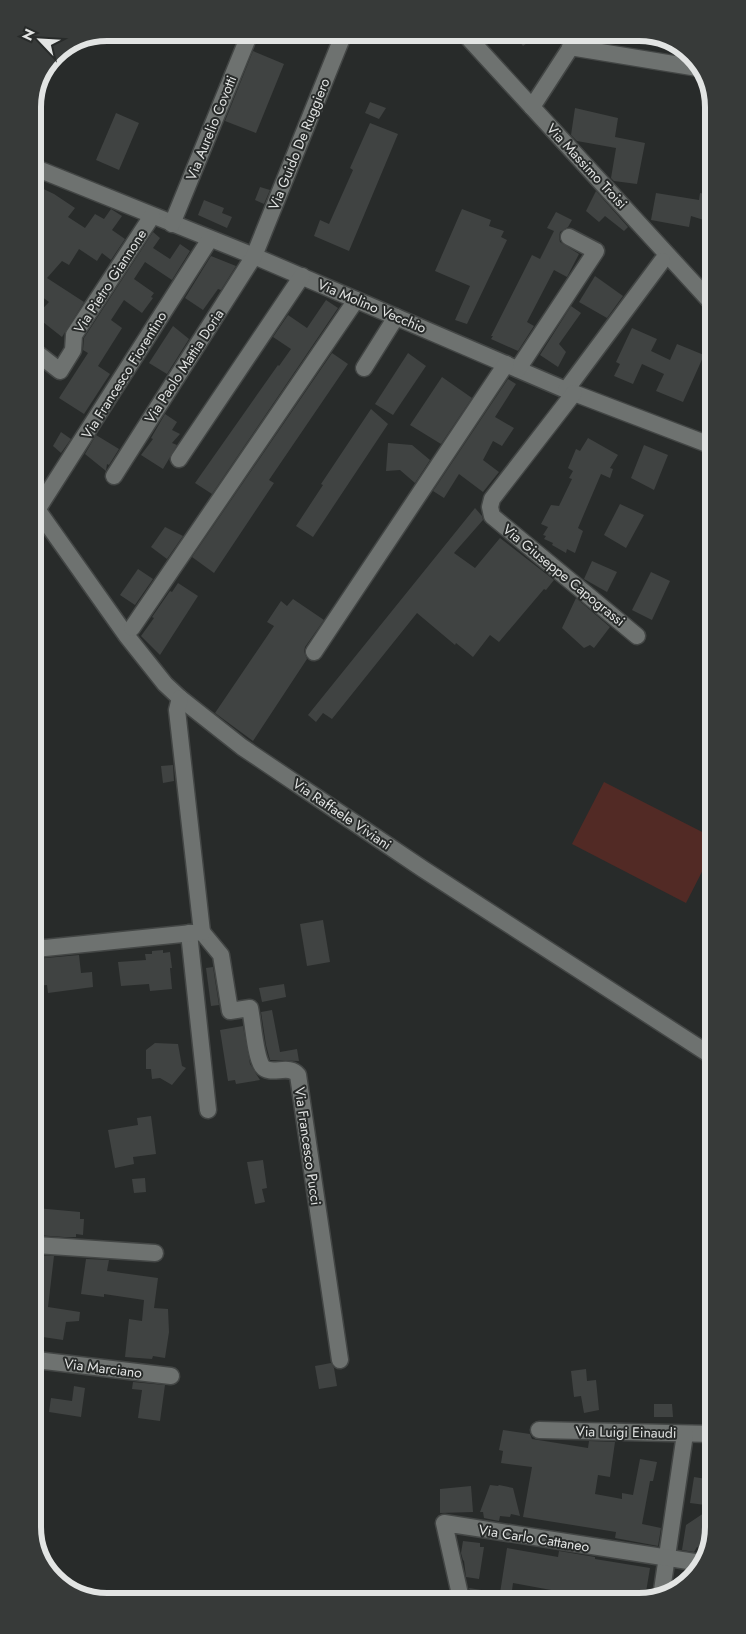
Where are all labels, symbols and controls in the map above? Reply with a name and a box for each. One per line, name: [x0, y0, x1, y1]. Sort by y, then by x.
north arrow: [15, 15, 65, 65]
text: N: [17, 25, 40, 44]
street label: Via Aurelio Covotti: [181, 73, 241, 183]
street label: Via Guido De Ruggiero: [263, 75, 335, 213]
street label: Via Massimo Troisi: [542, 119, 632, 213]
street label: Via Pietro Giannone: [69, 225, 151, 337]
street label: Via Molino Vecchio: [315, 274, 430, 338]
street label: Via Paolo Mattia Doria: [140, 305, 228, 427]
street label: Via Francesco Fiorentino: [77, 307, 172, 443]
street label: Via Giuseppe Capograssi: [499, 519, 629, 631]
street label: Via Raffaele Viviani: [289, 773, 395, 855]
street label: Via Francesco Pucci: [290, 1086, 326, 1206]
street label: Via Marciano: [63, 1353, 144, 1383]
street label: Via Luigi Einaudi: [575, 1421, 677, 1443]
street label: Via Carlo Cattaneo: [477, 1519, 591, 1557]

